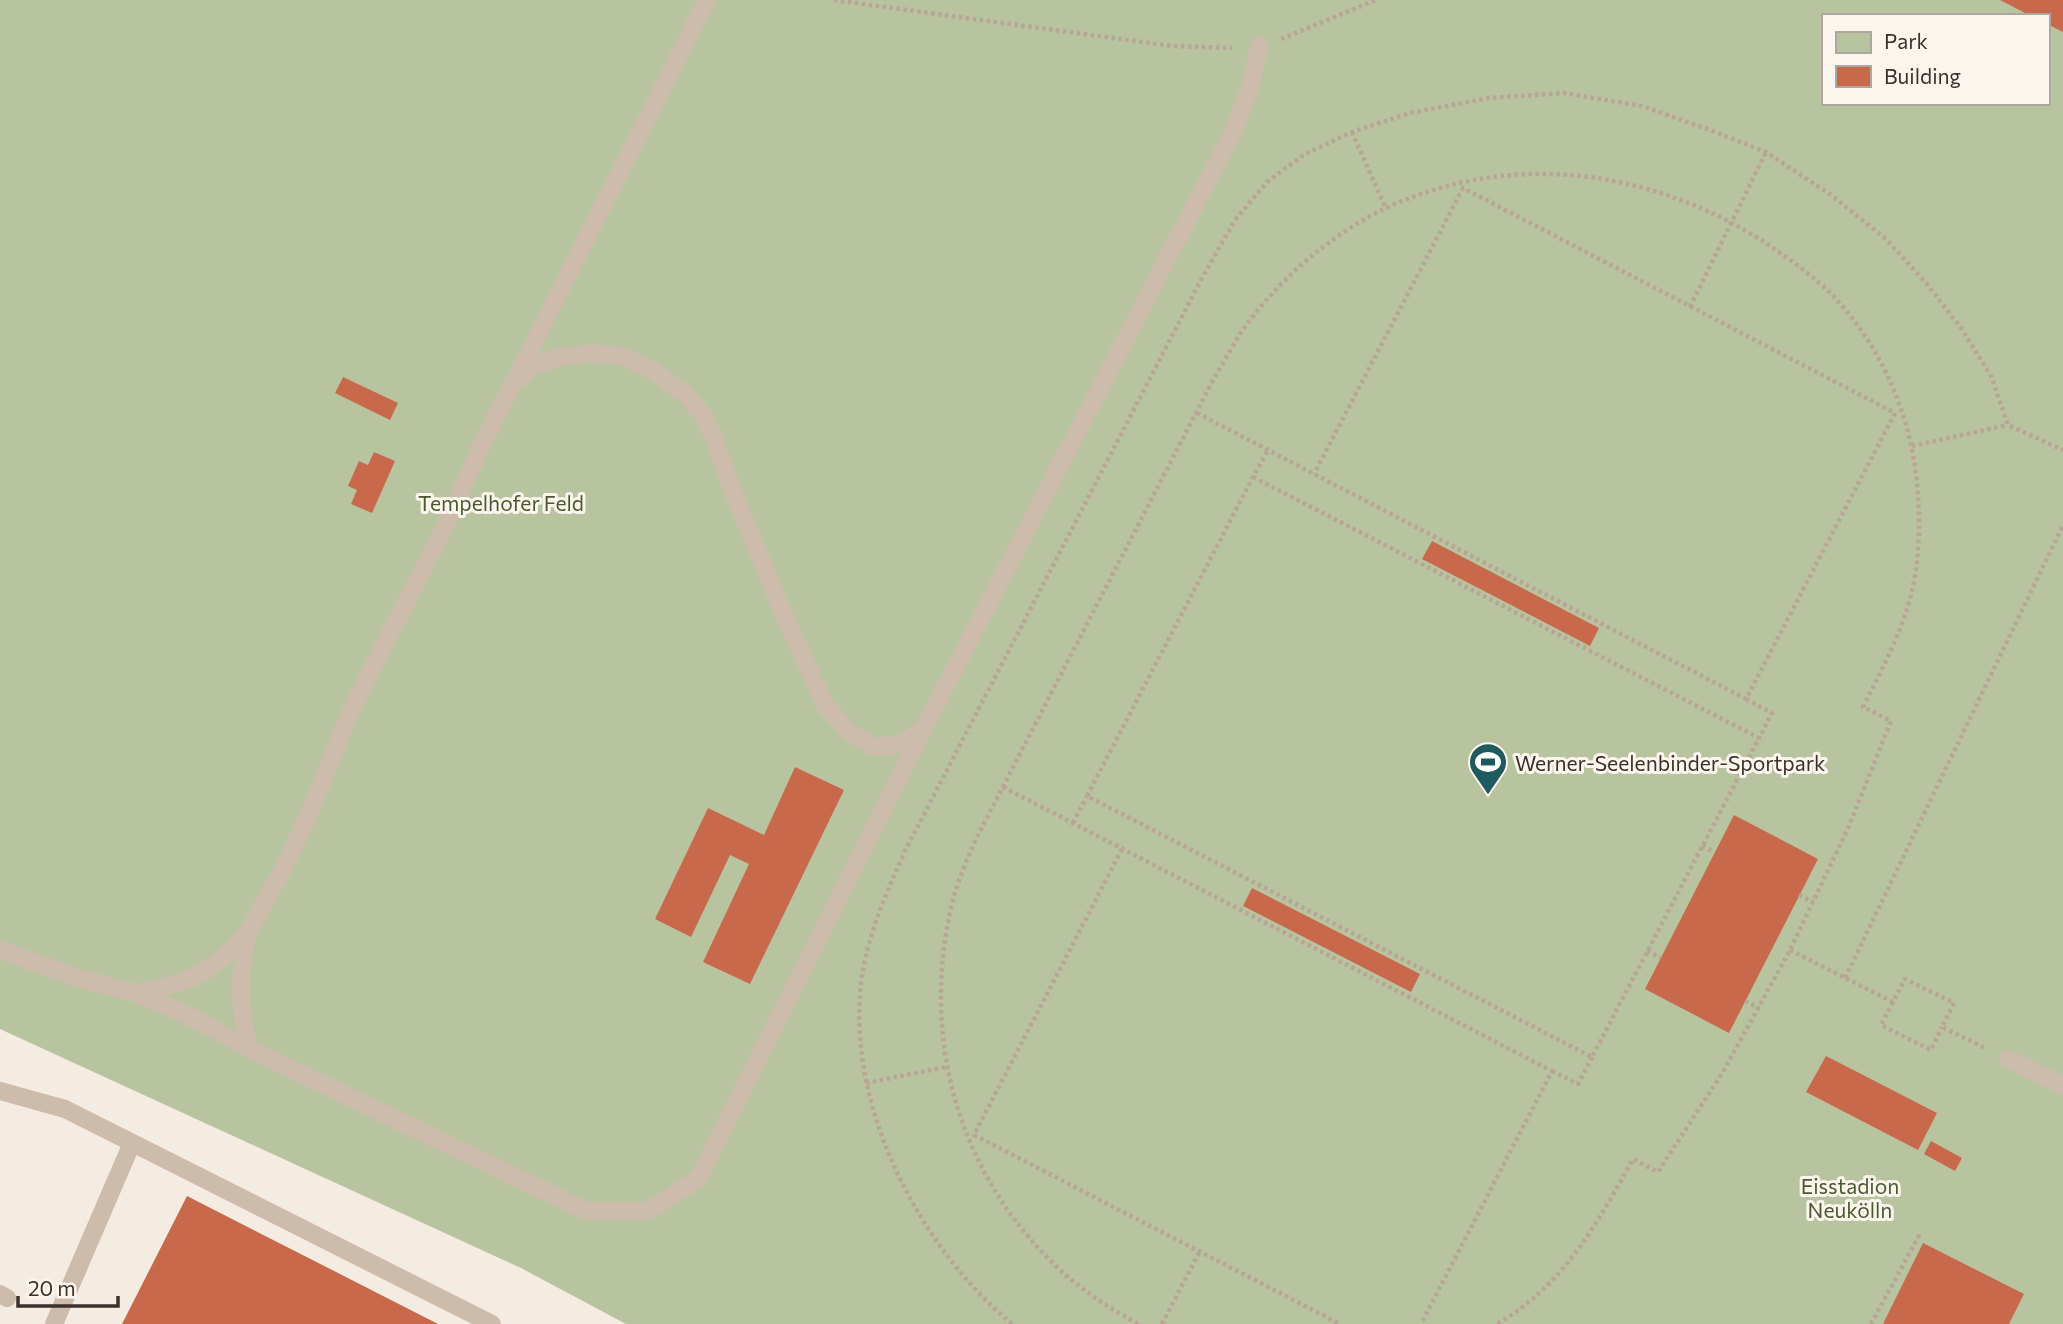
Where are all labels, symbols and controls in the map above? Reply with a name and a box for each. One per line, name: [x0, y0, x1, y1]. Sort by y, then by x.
legend: [1822, 14, 2049, 105]
text: Park: [1884, 28, 1928, 53]
text: Building: [1884, 63, 1961, 88]
park label: Tempelhofer Feld: [418, 490, 584, 515]
sports icon: Werner-Seelenbinder-Sportpark: [1467, 741, 1509, 796]
place label: Werner-Seelenbinder-Sportpark: [1515, 750, 1825, 775]
park label: Eisstadion Neukölln: [1801, 1173, 1899, 1222]
scale bar: [18, 1264, 117, 1308]
text: 20 m: [28, 1275, 76, 1300]

